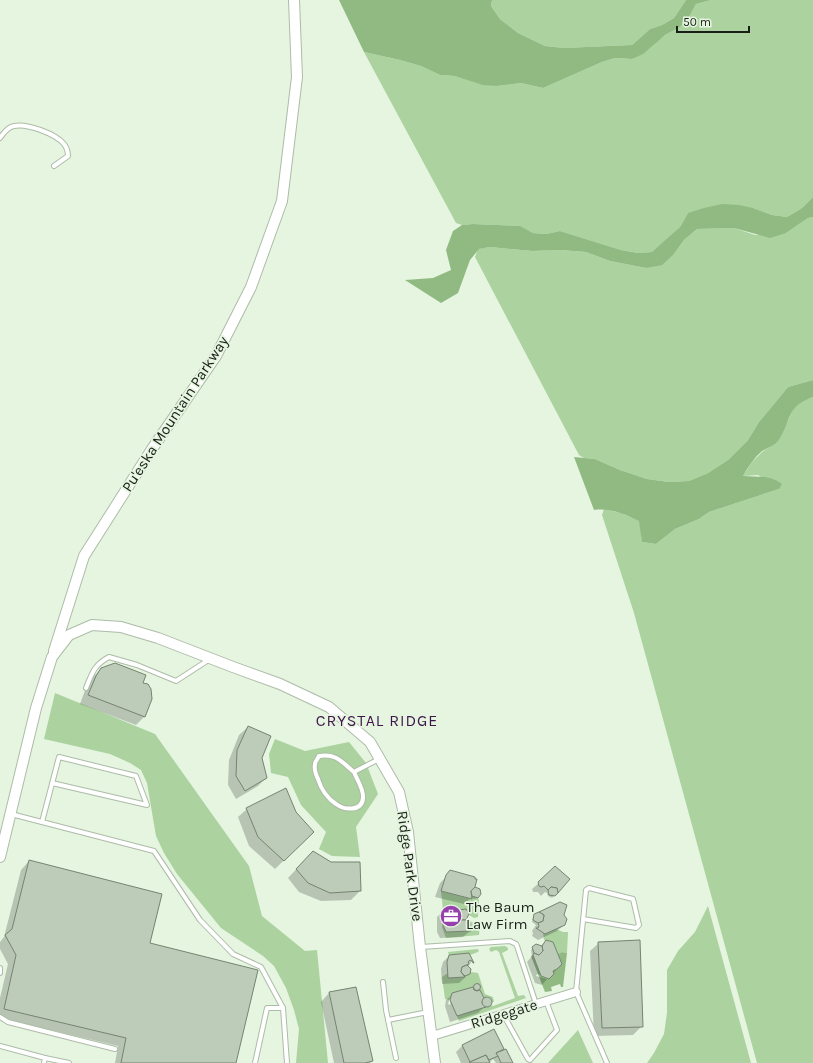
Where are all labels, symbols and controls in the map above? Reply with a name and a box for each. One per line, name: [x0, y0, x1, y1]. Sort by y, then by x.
scale bar: [677, 8, 749, 34]
text: 50 m: [683, 15, 711, 29]
street label: Pu'eska Mountain Parkway: [118, 333, 232, 495]
district label: CRYSTAL RIDGE: [316, 711, 438, 730]
street label: Ridge Park Drive: [393, 810, 427, 922]
place label: The Baum Law Firm: [466, 898, 535, 933]
office icon: The Baum Law Firm: [438, 903, 464, 929]
street label: Ridgegate: [468, 995, 540, 1033]

